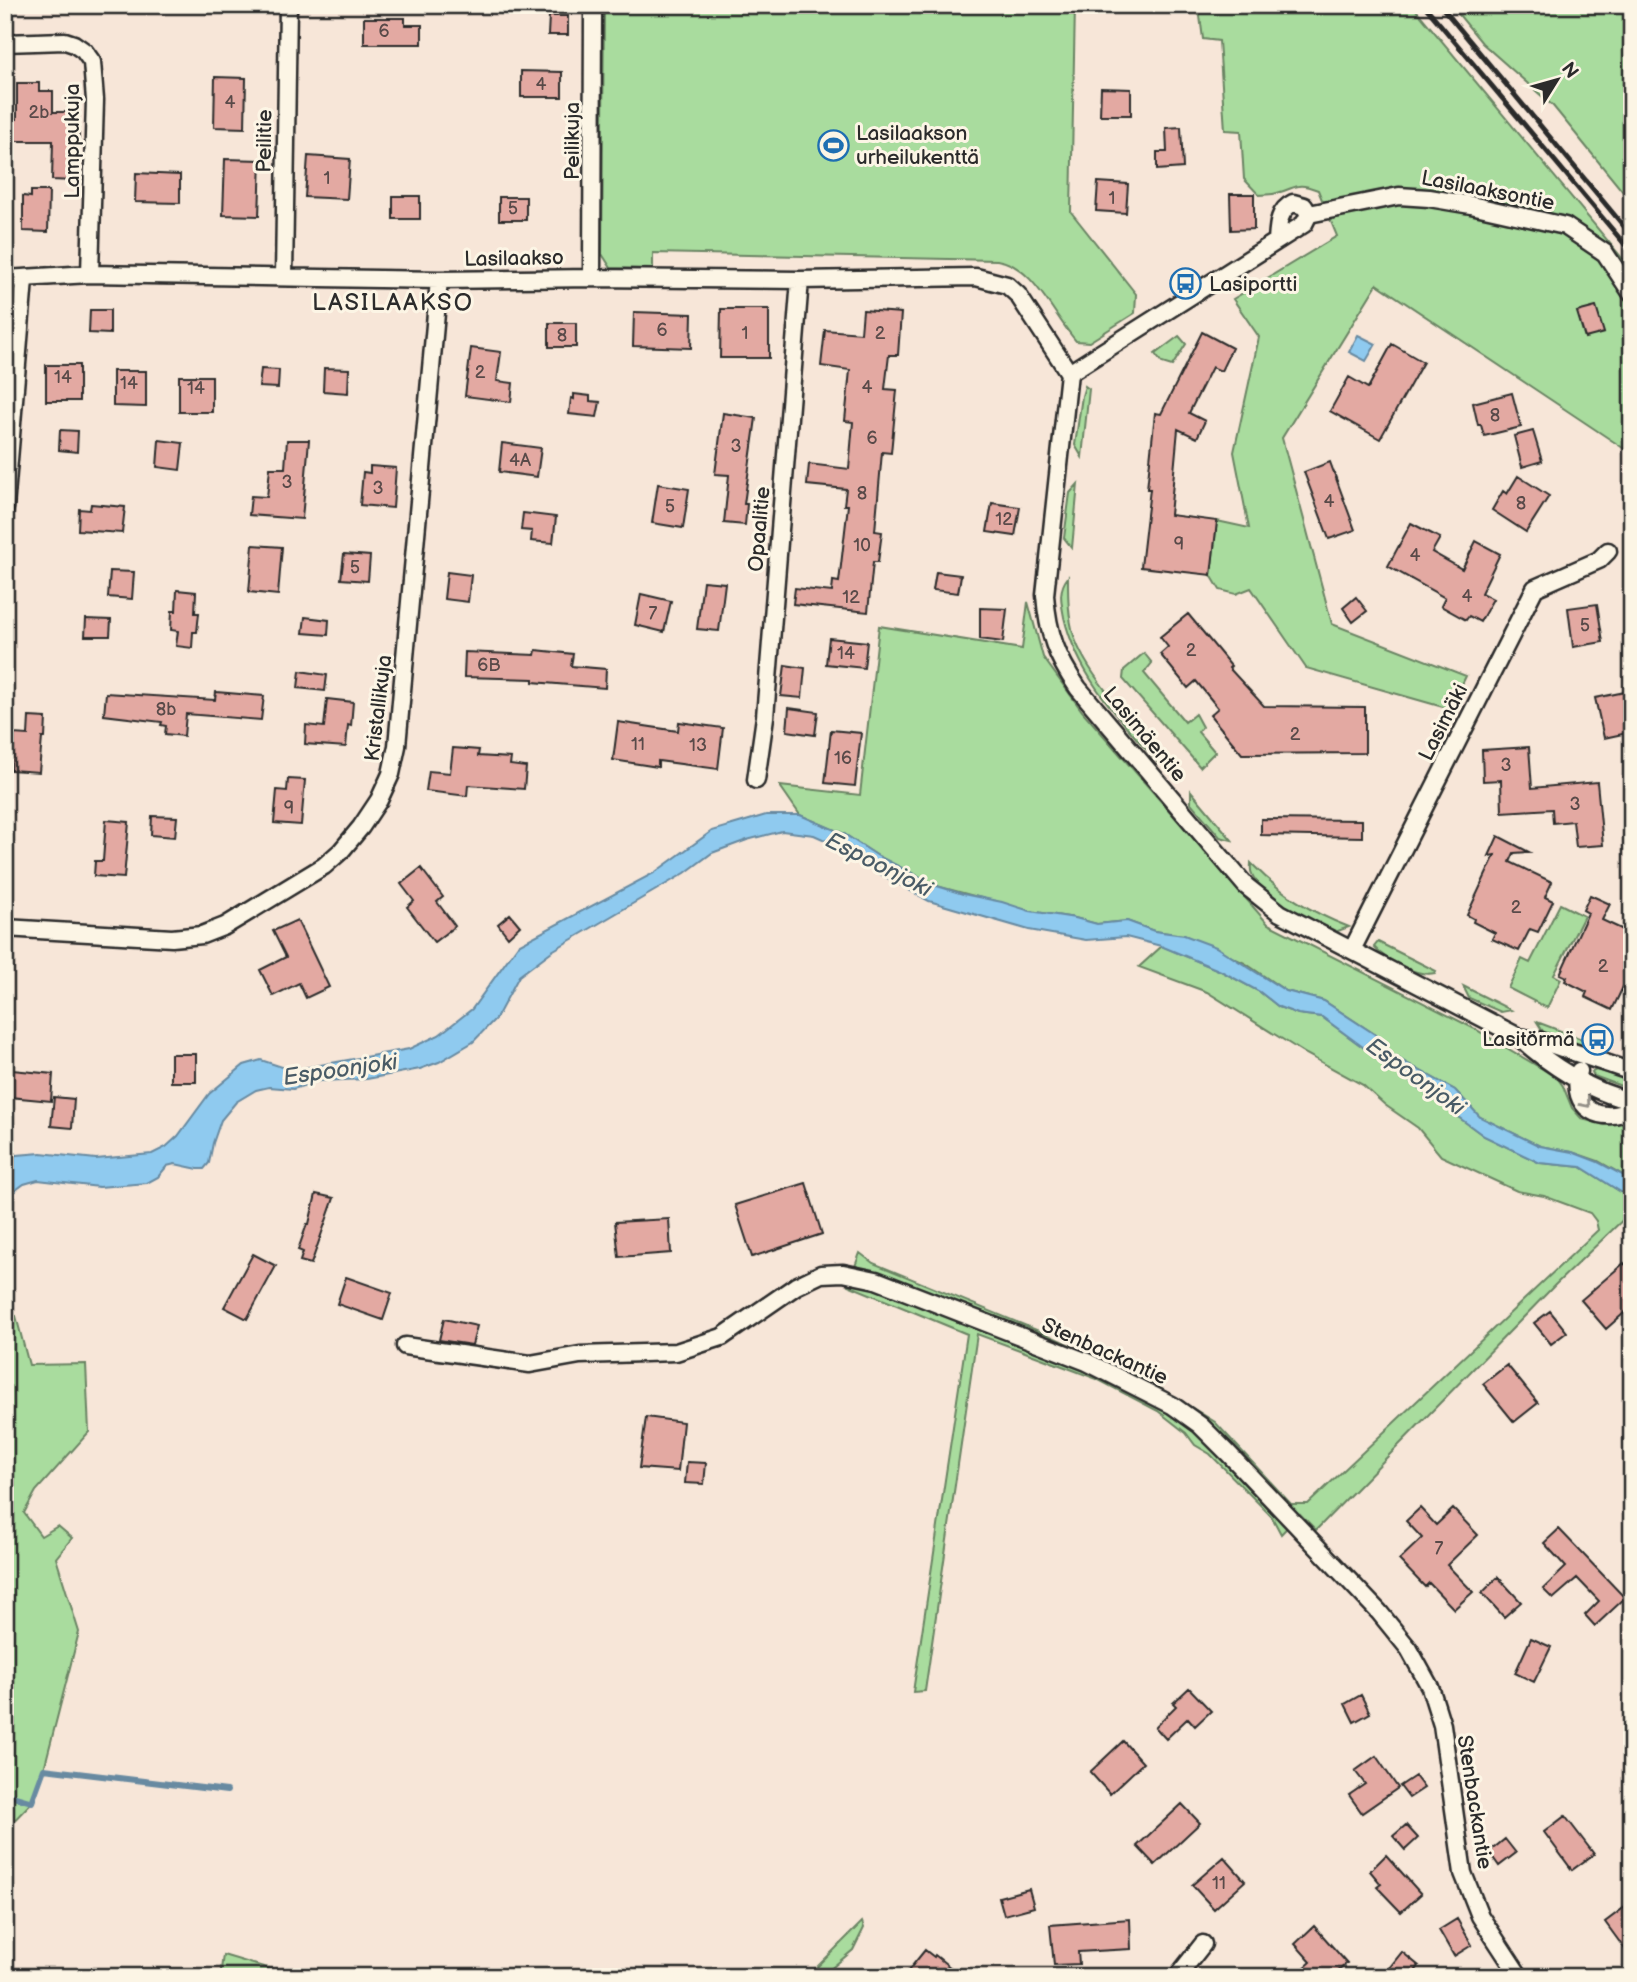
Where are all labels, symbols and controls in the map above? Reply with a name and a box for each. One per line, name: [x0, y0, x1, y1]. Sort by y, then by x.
house number: 6: [379, 21, 390, 42]
north arrow: [1522, 46, 1592, 116]
text: N: [1556, 58, 1583, 83]
house number: 4: [536, 74, 547, 95]
street label: Lamppukuja: [60, 83, 85, 199]
house number: 4: [225, 92, 236, 113]
house number: 2b: [29, 102, 49, 123]
street label: Peilikuja: [560, 102, 585, 180]
street label: Peilitie: [251, 109, 278, 173]
place label: Lasilaakson urheilukenttä: [856, 121, 979, 170]
sports icon: Lasilaakson urheilukenttä: [816, 128, 850, 162]
street label: Lasilaaksontie: [1419, 165, 1557, 216]
house number: 1: [324, 168, 330, 189]
house number: 1: [1109, 188, 1115, 209]
house number: 5: [508, 198, 518, 219]
street label: Lasilaakso: [464, 245, 564, 272]
bus stop icon: Lasiportti: [1169, 267, 1203, 301]
place label: Lasiportti: [1209, 272, 1297, 297]
district label: LASILAAKSO: [312, 288, 474, 317]
house number: 6: [657, 320, 668, 341]
house number: 1: [742, 323, 748, 344]
house number: 2: [875, 323, 886, 344]
house number: 8: [557, 325, 567, 346]
house number: 2: [475, 362, 486, 383]
house number: 14: [54, 367, 72, 388]
house number: 14: [120, 373, 138, 394]
house number: 4: [862, 377, 873, 398]
house number: 14: [187, 378, 205, 399]
house number: 8: [1490, 405, 1500, 426]
house number: 6: [867, 428, 878, 449]
house number: 3: [730, 436, 742, 457]
house number: 4A: [509, 450, 531, 471]
house number: 3: [281, 472, 293, 493]
house number: 3: [372, 478, 384, 499]
house number: 8: [857, 483, 867, 504]
street label: Opaalitie: [743, 485, 776, 573]
house number: 4: [1324, 491, 1335, 512]
house number: 8: [1516, 493, 1526, 514]
house number: 5: [665, 496, 675, 517]
house number: 12: [995, 509, 1013, 530]
house number: 9: [1174, 534, 1184, 555]
house number: 10: [853, 535, 871, 556]
house number: 4: [1410, 545, 1421, 566]
house number: 5: [350, 557, 360, 578]
house number: 4: [1462, 586, 1473, 607]
house number: 12: [842, 587, 860, 608]
house number: 7: [649, 603, 658, 624]
house number: 5: [1580, 615, 1590, 636]
house number: 2: [1186, 640, 1197, 661]
house number: 14: [837, 643, 855, 664]
street label: Kristallikuja: [360, 653, 397, 763]
house number: 6B: [477, 655, 501, 676]
street label: Lasimäki: [1413, 680, 1473, 765]
street label: Lasimäentie: [1098, 682, 1191, 787]
house number: 8b: [156, 699, 176, 720]
house number: 2: [1290, 724, 1301, 745]
house number: 11: [631, 734, 645, 755]
house number: 13: [689, 735, 707, 756]
house number: 16: [834, 748, 852, 769]
house number: 3: [1500, 755, 1512, 776]
house number: 3: [1569, 794, 1581, 815]
house number: 9: [284, 798, 294, 819]
water label: Espoonjoki: [821, 826, 937, 904]
house number: 2: [1511, 897, 1522, 918]
house number: 2: [1598, 956, 1609, 977]
bus stop icon: Lasitörmä: [1581, 1022, 1615, 1056]
place label: Lasitörmä: [1482, 1027, 1575, 1052]
water label: Espoonjoki: [1361, 1032, 1471, 1123]
water label: Espoonjoki: [281, 1048, 400, 1092]
one-way arrow: [1578, 1095, 1591, 1108]
street label: Stenbackantie: [1038, 1313, 1172, 1390]
house number: 7: [1435, 1538, 1444, 1559]
street label: Stenbackantie: [1452, 1733, 1497, 1871]
house number: 11: [1212, 1873, 1226, 1894]

